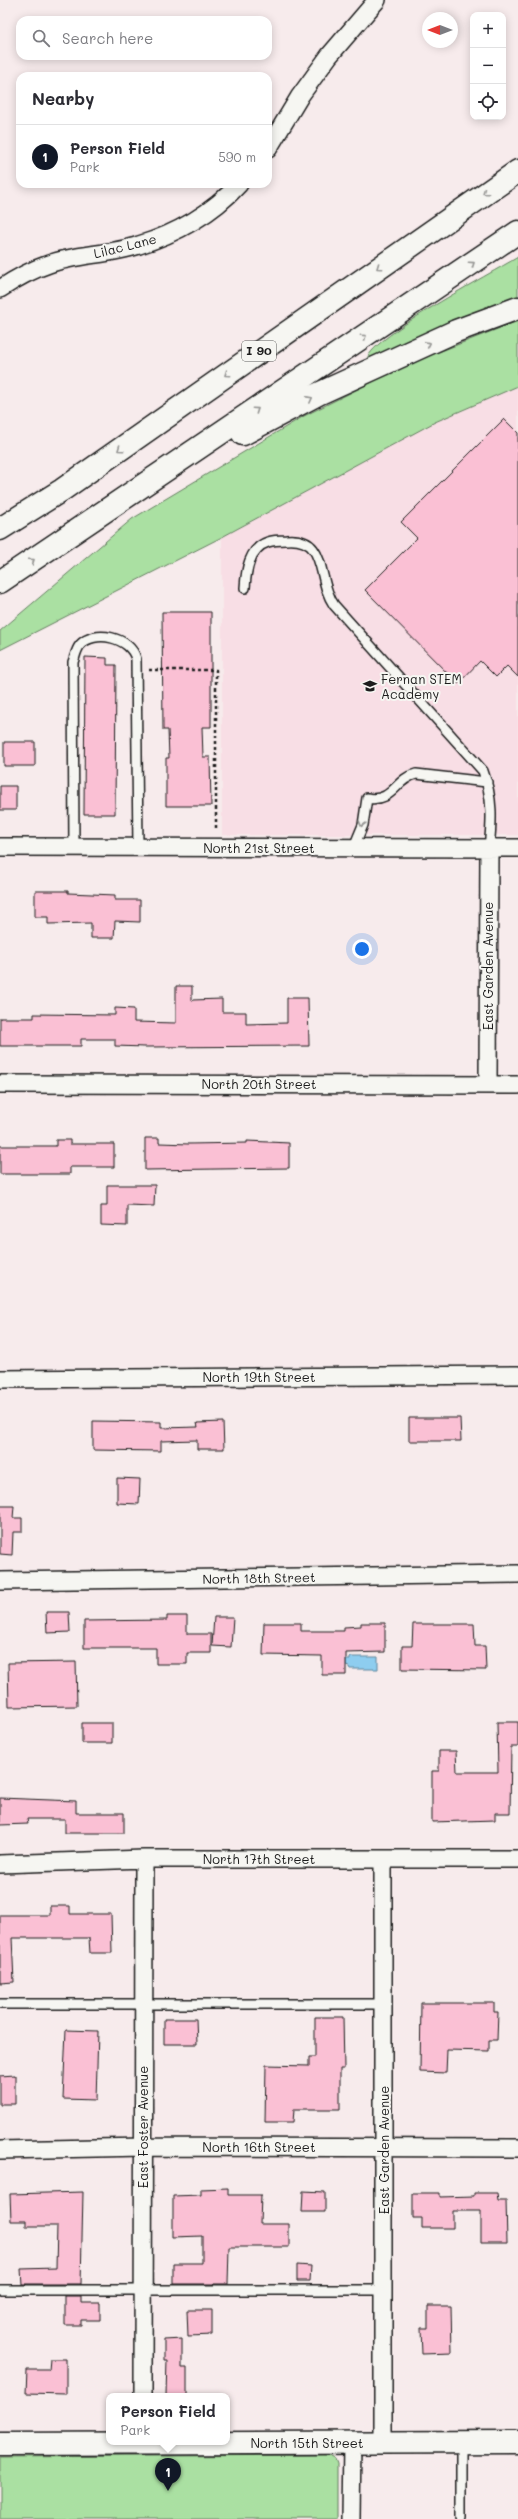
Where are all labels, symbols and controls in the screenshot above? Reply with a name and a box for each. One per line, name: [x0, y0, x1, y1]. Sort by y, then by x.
north arrow: [422, 12, 458, 48]
map controls: [470, 12, 506, 120]
button: +: [470, 12, 506, 48]
search box: [16, 16, 272, 60]
icon: search: [30, 27, 52, 49]
text: Search here: [62, 28, 153, 48]
button: −: [470, 48, 506, 84]
button: locate: [470, 84, 506, 120]
text: Nearby: [32, 87, 94, 109]
text: Person Field: [70, 138, 165, 158]
text: 1: [42, 148, 48, 165]
text: 590 m: [218, 148, 256, 165]
text: Park: [70, 158, 99, 175]
one-way arrow: [482, 187, 489, 195]
street label: Lilac Lane: [92, 230, 158, 262]
one-way arrow: [468, 261, 475, 269]
one-way arrow: [376, 262, 383, 270]
one-way arrow: [360, 334, 367, 342]
road number: I 90: [242, 341, 276, 361]
one-way arrow: [423, 341, 431, 349]
one-way arrow: [224, 369, 231, 376]
one-way arrow: [305, 396, 313, 404]
one-way arrow: [252, 408, 259, 415]
one-way arrow: [118, 444, 125, 451]
one-way arrow: [28, 559, 35, 566]
place label: Fernan STEM Academy: [381, 670, 462, 702]
school or university icon: Fernan STEM Academy: [362, 678, 378, 694]
one-way arrow: [358, 820, 367, 827]
street label: North 21st Street: [203, 839, 315, 856]
street label: East Garden Avenue: [479, 902, 496, 1030]
your location: [352, 939, 372, 959]
street label: North 20th Street: [202, 1075, 317, 1092]
street label: North 19th Street: [202, 1368, 316, 1385]
street label: North 18th Street: [202, 1568, 316, 1587]
street label: North 17th Street: [203, 1850, 316, 1867]
street label: East Foster Avenue: [134, 2066, 151, 2188]
street label: East Garden Avenue: [375, 2086, 392, 2214]
street label: North 16th Street: [202, 2138, 316, 2155]
popup: [106, 2393, 230, 2445]
text: Person Field: [121, 2401, 215, 2421]
text: Park: [121, 2421, 150, 2438]
street label: North 15th Street: [250, 2434, 364, 2451]
pin: 1: [155, 2458, 181, 2491]

